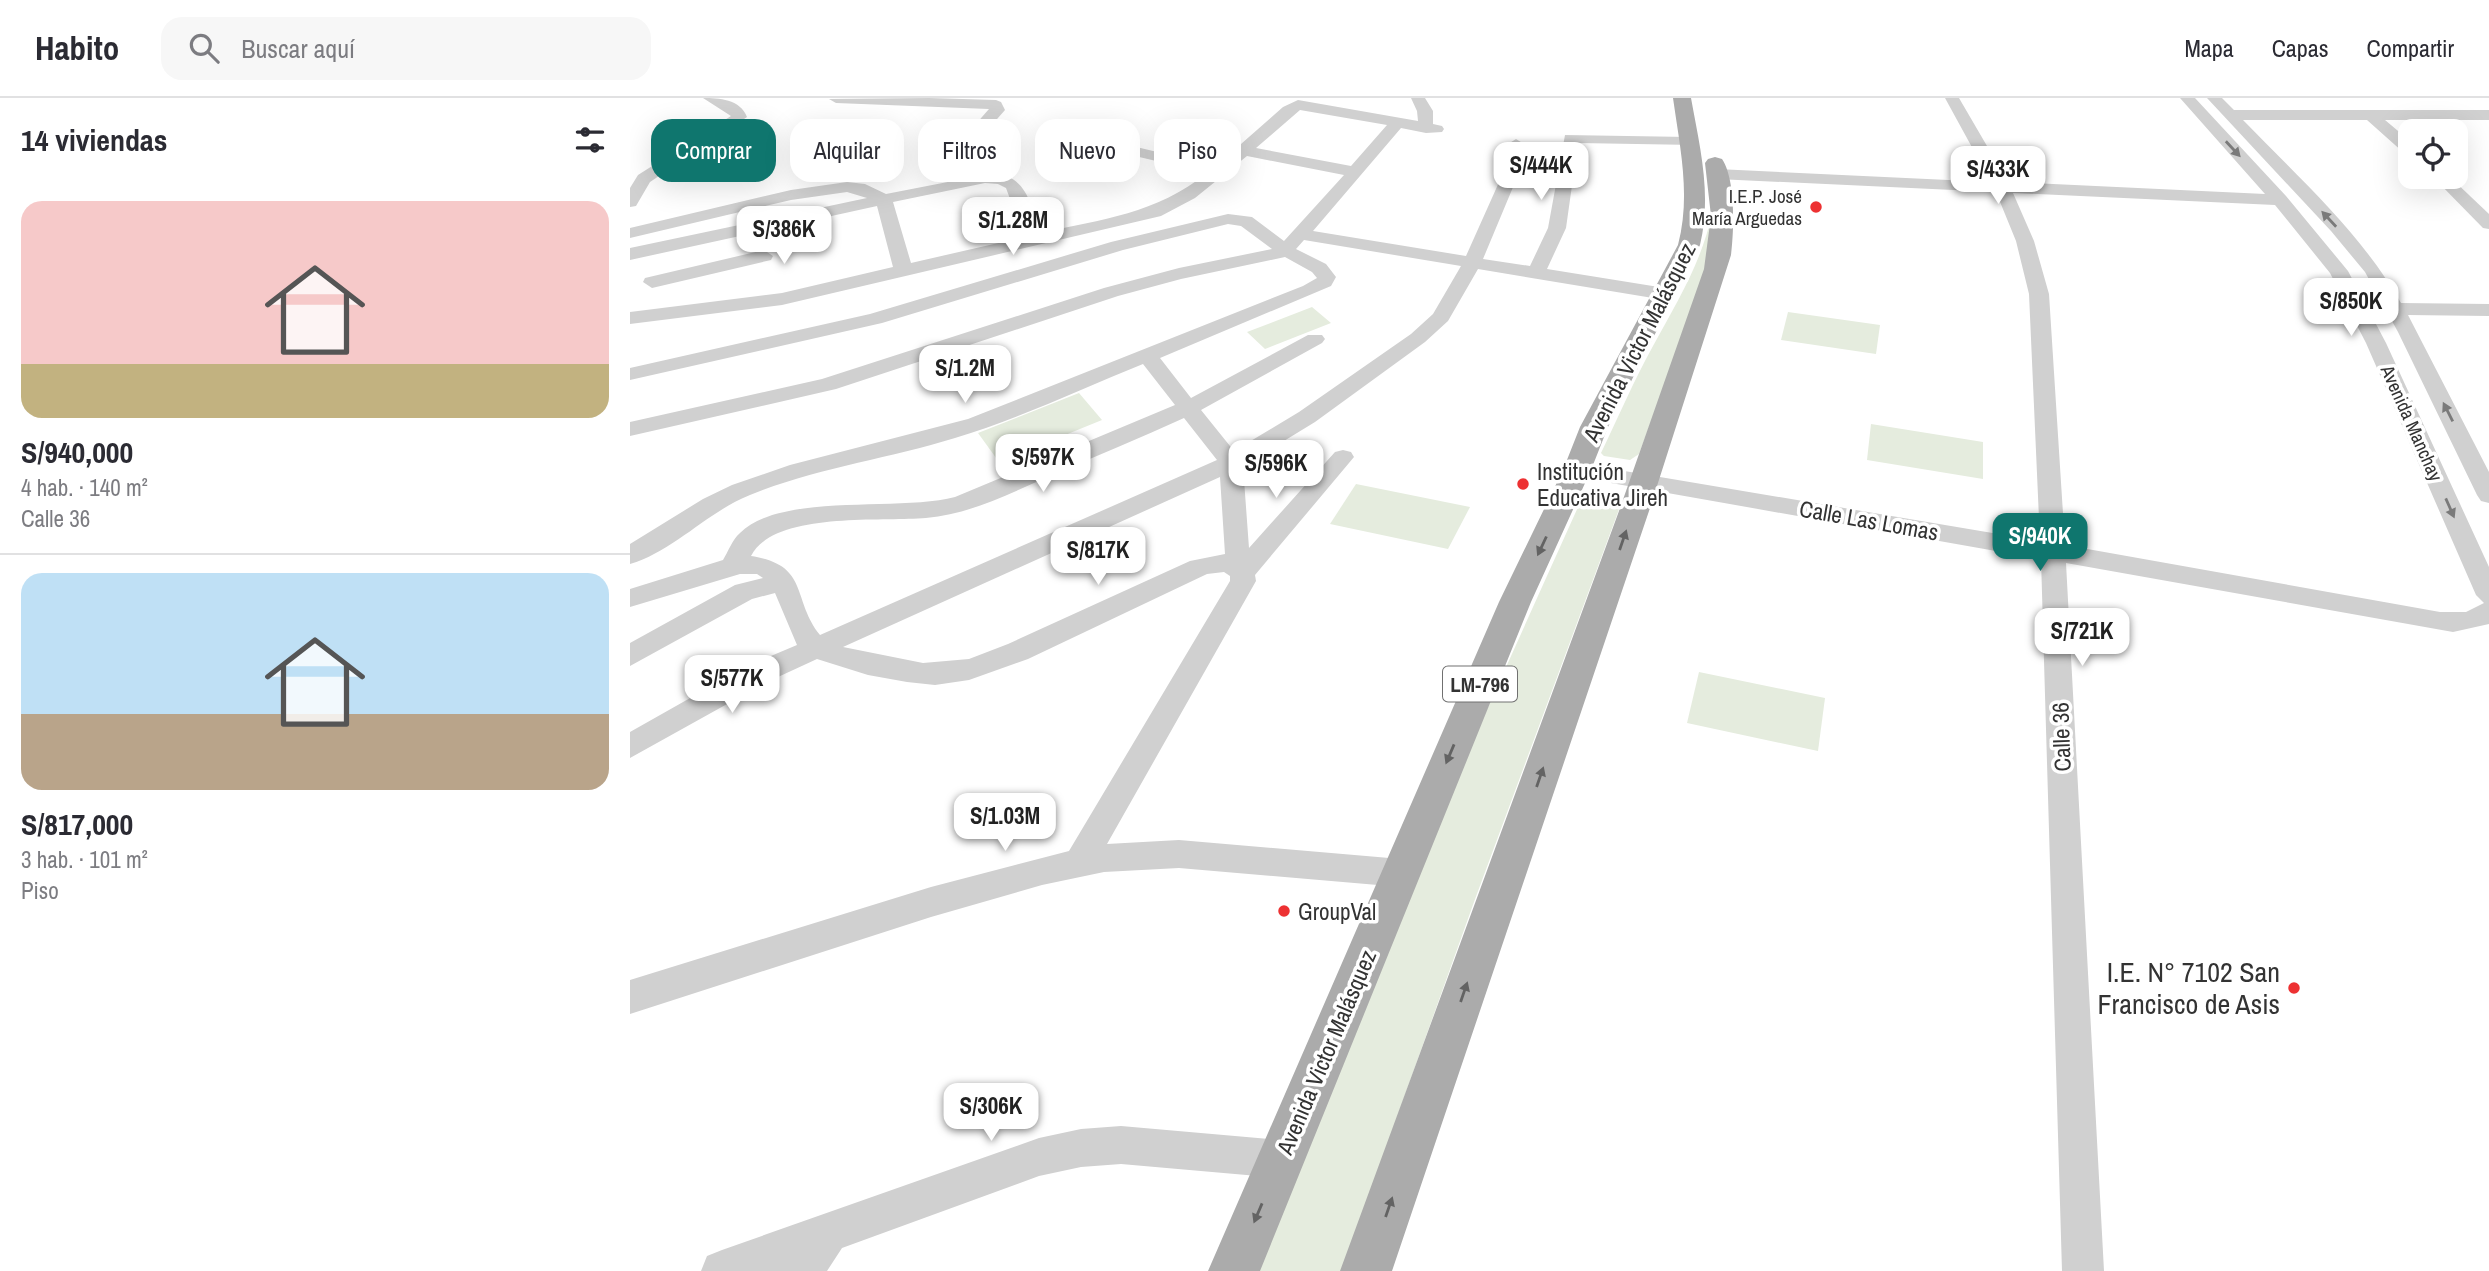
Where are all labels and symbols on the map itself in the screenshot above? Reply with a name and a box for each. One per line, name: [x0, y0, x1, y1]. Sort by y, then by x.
one-way arrow: [2225, 140, 2241, 158]
pin: S/444K: [1484, 142, 1598, 202]
pin: S/433K: [1941, 146, 2055, 206]
place label: I.E.P. José María Arguedas: [1692, 183, 1802, 231]
pin: S/1.28M: [948, 198, 1078, 257]
marker: I.E.P. José María Arguedas: [1808, 199, 1824, 215]
pin: S/386K: [727, 206, 841, 266]
one-way arrow: [2322, 211, 2338, 228]
street label: Avenida Victor Malásquez: [1575, 237, 1703, 448]
pin: S/850K: [2294, 278, 2408, 338]
pin: S/1.2M: [908, 345, 1022, 405]
street label: Avenida Manchay: [2374, 360, 2449, 485]
one-way arrow: [2442, 402, 2453, 422]
pin: S/597K: [986, 434, 1100, 494]
pin: S/596K: [1219, 440, 1333, 500]
place label: Institución Educativa Jireh: [1537, 456, 1668, 513]
marker: Institución Educativa Jireh: [1515, 476, 1531, 492]
street label: Calle Las Lomas: [1797, 493, 1941, 547]
one-way arrow: [2445, 497, 2456, 518]
pin: S/940K: [1983, 514, 2097, 573]
pin: S/817K: [1041, 528, 1155, 587]
one-way arrow: [1618, 529, 1629, 550]
one-way arrow: [1536, 536, 1547, 556]
pin: S/721K: [2025, 608, 2139, 668]
pin: S/577K: [675, 656, 789, 715]
road number: LM-796: [1443, 666, 1517, 702]
street label: Calle 36: [2044, 702, 2078, 772]
one-way arrow: [1445, 744, 1456, 765]
one-way arrow: [1535, 767, 1546, 788]
pin: S/1.03M: [940, 794, 1070, 853]
place label: GroupVal: [1298, 896, 1376, 927]
marker: GroupVal: [1276, 903, 1292, 919]
street label: Avenida Victor Malásquez: [1268, 945, 1383, 1160]
place label: I.E. N° 7102 San Francisco de Asis: [2097, 953, 2280, 1023]
marker: I.E. N° 7102 San Francisco de Asis: [2286, 980, 2302, 996]
one-way arrow: [1459, 981, 1470, 1002]
pin: S/306K: [934, 1084, 1048, 1143]
one-way arrow: [1384, 1196, 1395, 1217]
one-way arrow: [1253, 1203, 1264, 1224]

